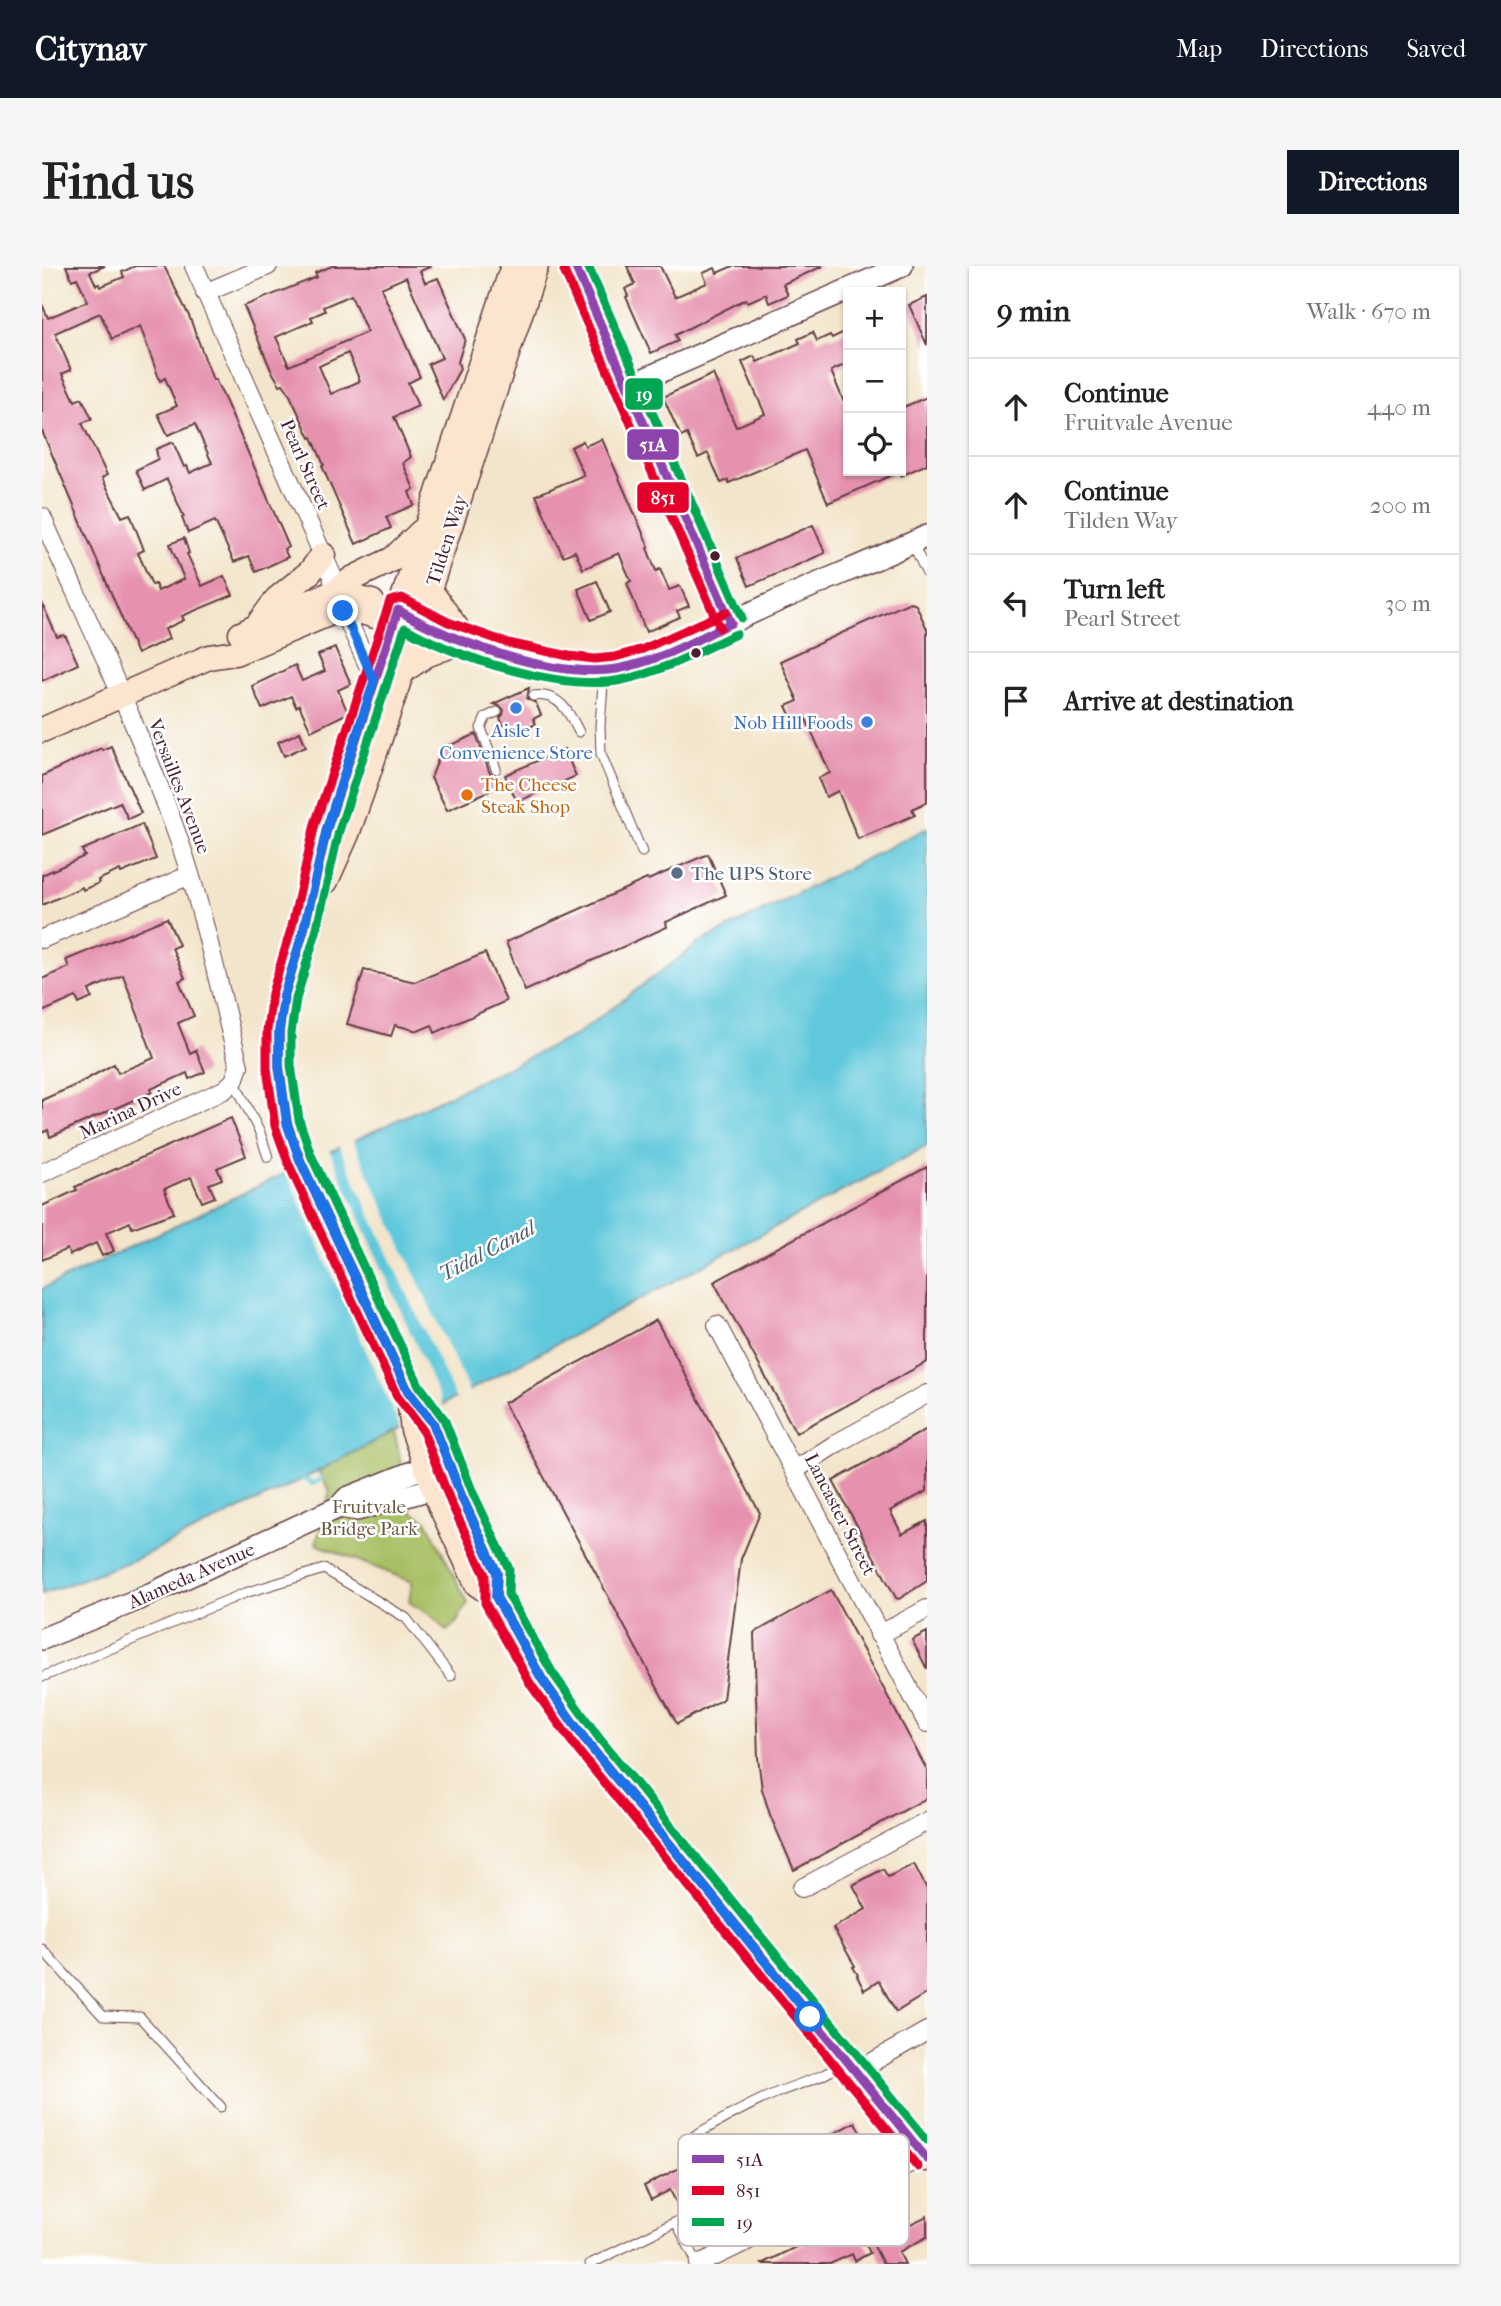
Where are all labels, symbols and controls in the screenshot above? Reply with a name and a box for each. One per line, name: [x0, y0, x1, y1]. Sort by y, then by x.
text: Citynav: [35, 30, 146, 69]
text: Map: [1176, 35, 1222, 63]
text: Directions: [1260, 35, 1368, 63]
text: Saved: [1406, 35, 1466, 63]
button: Directions: [1287, 150, 1459, 214]
text: Find us: [42, 153, 194, 211]
map controls: [843, 287, 906, 476]
button: +: [843, 287, 906, 350]
text: 9 min: [997, 294, 1070, 329]
text: Walk · 670 m: [1307, 298, 1431, 325]
button: −: [843, 350, 906, 413]
line badge: 19: [624, 377, 664, 411]
text: Continue: [1064, 378, 1169, 409]
text: 19: [636, 384, 652, 406]
icon: ahead: [997, 388, 1035, 426]
text: 440 m: [1367, 394, 1431, 421]
text: Fruitvale Avenue: [1064, 409, 1233, 436]
button: locate: [843, 413, 906, 476]
street label: Pearl Street: [275, 416, 335, 513]
line badge: 51A: [626, 428, 680, 461]
text: 51A: [639, 434, 667, 456]
text: Continue: [1064, 476, 1169, 507]
line badge: 851: [636, 481, 690, 514]
icon: ahead: [997, 486, 1035, 524]
text: 851: [651, 487, 675, 509]
street label: Tilden Way: [422, 491, 472, 588]
text: 200 m: [1370, 492, 1431, 519]
text: Tilden Way: [1064, 507, 1178, 534]
unlabelled marker: [708, 549, 722, 563]
text: Turn left: [1064, 574, 1165, 605]
icon: left: [997, 584, 1035, 622]
text: 30 m: [1385, 590, 1431, 617]
route end: [327, 595, 358, 626]
text: Pearl Street: [1064, 605, 1181, 632]
unlabelled marker: [689, 646, 703, 660]
icon: arrive: [997, 682, 1035, 720]
text: Arrive at destination: [1064, 686, 1294, 717]
marker: Aisle 1 Convenience Store: [508, 700, 524, 716]
place label: Nob Hill Foods: [733, 712, 853, 734]
marker: Nob Hill Foods: [859, 714, 875, 730]
street label: Versailles Avenue: [143, 715, 215, 857]
place label: Aisle 1 Convenience Store: [439, 720, 593, 764]
place label: The Cheese Steak Shop: [481, 774, 577, 818]
marker: The Cheese Steak Shop: [459, 787, 475, 803]
place label: The UPS Store: [691, 863, 812, 885]
marker: The UPS Store: [669, 865, 685, 881]
street label: Marina Drive: [76, 1078, 185, 1144]
water label: Tidal Canal: [435, 1214, 541, 1286]
street label: Lancaster Street: [800, 1450, 880, 1579]
park label: Fruitvale Bridge Park: [320, 1496, 418, 1540]
street label: Alameda Avenue: [124, 1538, 258, 1614]
route start: [794, 2001, 825, 2032]
legend: [678, 2134, 909, 2246]
text: 51A: [736, 2149, 764, 2171]
text: 851: [736, 2180, 761, 2202]
text: 19: [736, 2212, 753, 2234]

